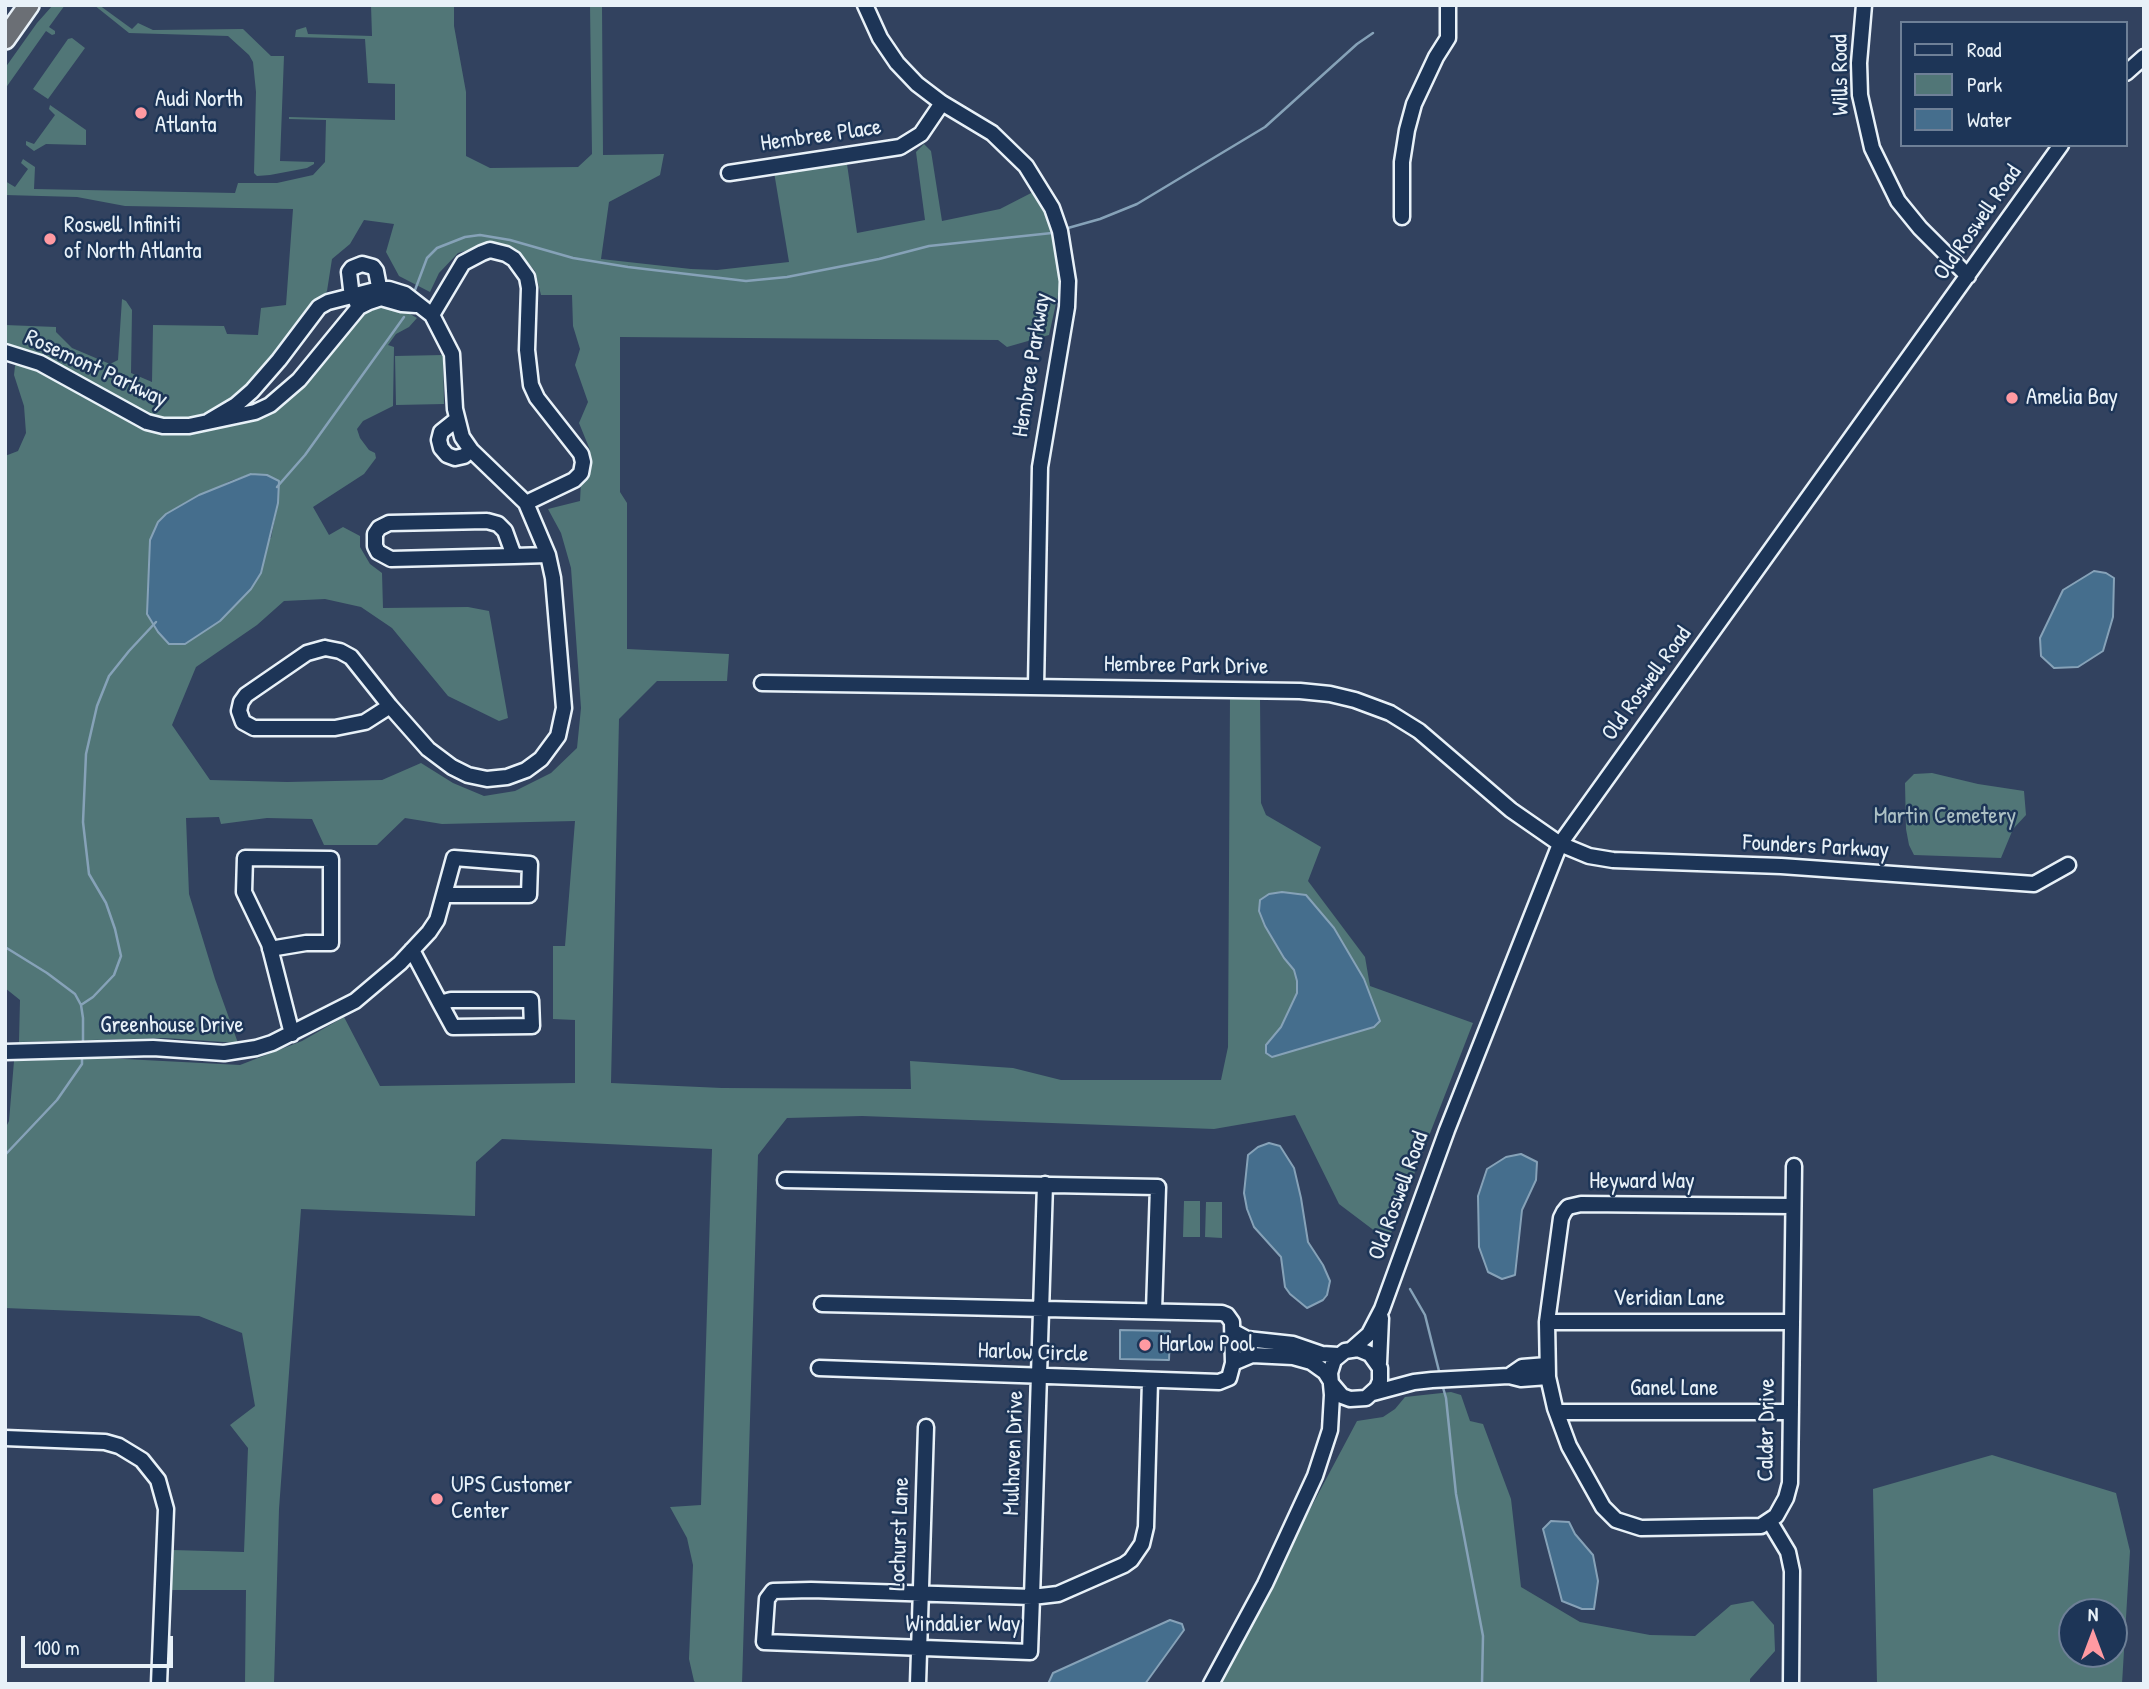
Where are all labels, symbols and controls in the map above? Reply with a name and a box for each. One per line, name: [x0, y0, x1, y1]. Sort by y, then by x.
legend: [1900, 21, 2128, 147]
street label: Wills Road: [1826, 34, 1856, 116]
text: Road: [1967, 35, 2001, 64]
text: Park: [1967, 70, 2002, 99]
place label: Audi North Atlanta: [155, 86, 243, 140]
marker: Audi North Atlanta: [133, 105, 149, 121]
text: Water: [1967, 105, 2012, 134]
street label: Hembree Place: [759, 114, 883, 158]
street label: Old Roswell Road: [1928, 160, 2028, 286]
place label: Roswell Infiniti of North Atlanta: [64, 212, 202, 266]
marker: Roswell Infiniti of North Atlanta: [42, 231, 58, 247]
street label: Hembree Parkway: [1007, 291, 1057, 439]
street label: Rosemont Parkway: [20, 324, 172, 414]
place label: Amelia Bay: [2026, 384, 2118, 412]
marker: Amelia Bay: [2004, 390, 2020, 406]
street label: Old Roswell Road: [1596, 622, 1698, 746]
street label: Hembree Park Drive: [1104, 651, 1268, 681]
park label: Martin Cemetery: [1874, 803, 2016, 831]
street label: Founders Parkway: [1742, 829, 1890, 865]
street label: Greenhouse Drive: [100, 1012, 244, 1040]
street label: Old Roswell Road: [1363, 1128, 1435, 1264]
street label: Heyward Way: [1589, 1168, 1695, 1196]
street label: Veridian Lane: [1613, 1285, 1725, 1313]
place label: Harlow Pool: [1159, 1331, 1255, 1359]
street label: Harlow Circle: [977, 1337, 1089, 1369]
marker: Harlow Pool: [1137, 1337, 1153, 1353]
street label: Ganel Lane: [1630, 1375, 1718, 1403]
street label: Calder Drive: [1752, 1378, 1782, 1482]
street label: Mulhaven Drive: [998, 1390, 1030, 1516]
place label: UPS Customer Center: [451, 1472, 572, 1526]
street label: Lochurst Lane: [884, 1477, 916, 1591]
marker: UPS Customer Center: [429, 1491, 445, 1507]
north arrow: [2058, 1598, 2128, 1668]
text: N: [2088, 1601, 2098, 1627]
street label: Windalier Way: [905, 1611, 1021, 1639]
scale bar: [24, 1622, 177, 1666]
text: 100 m: [34, 1633, 80, 1662]

